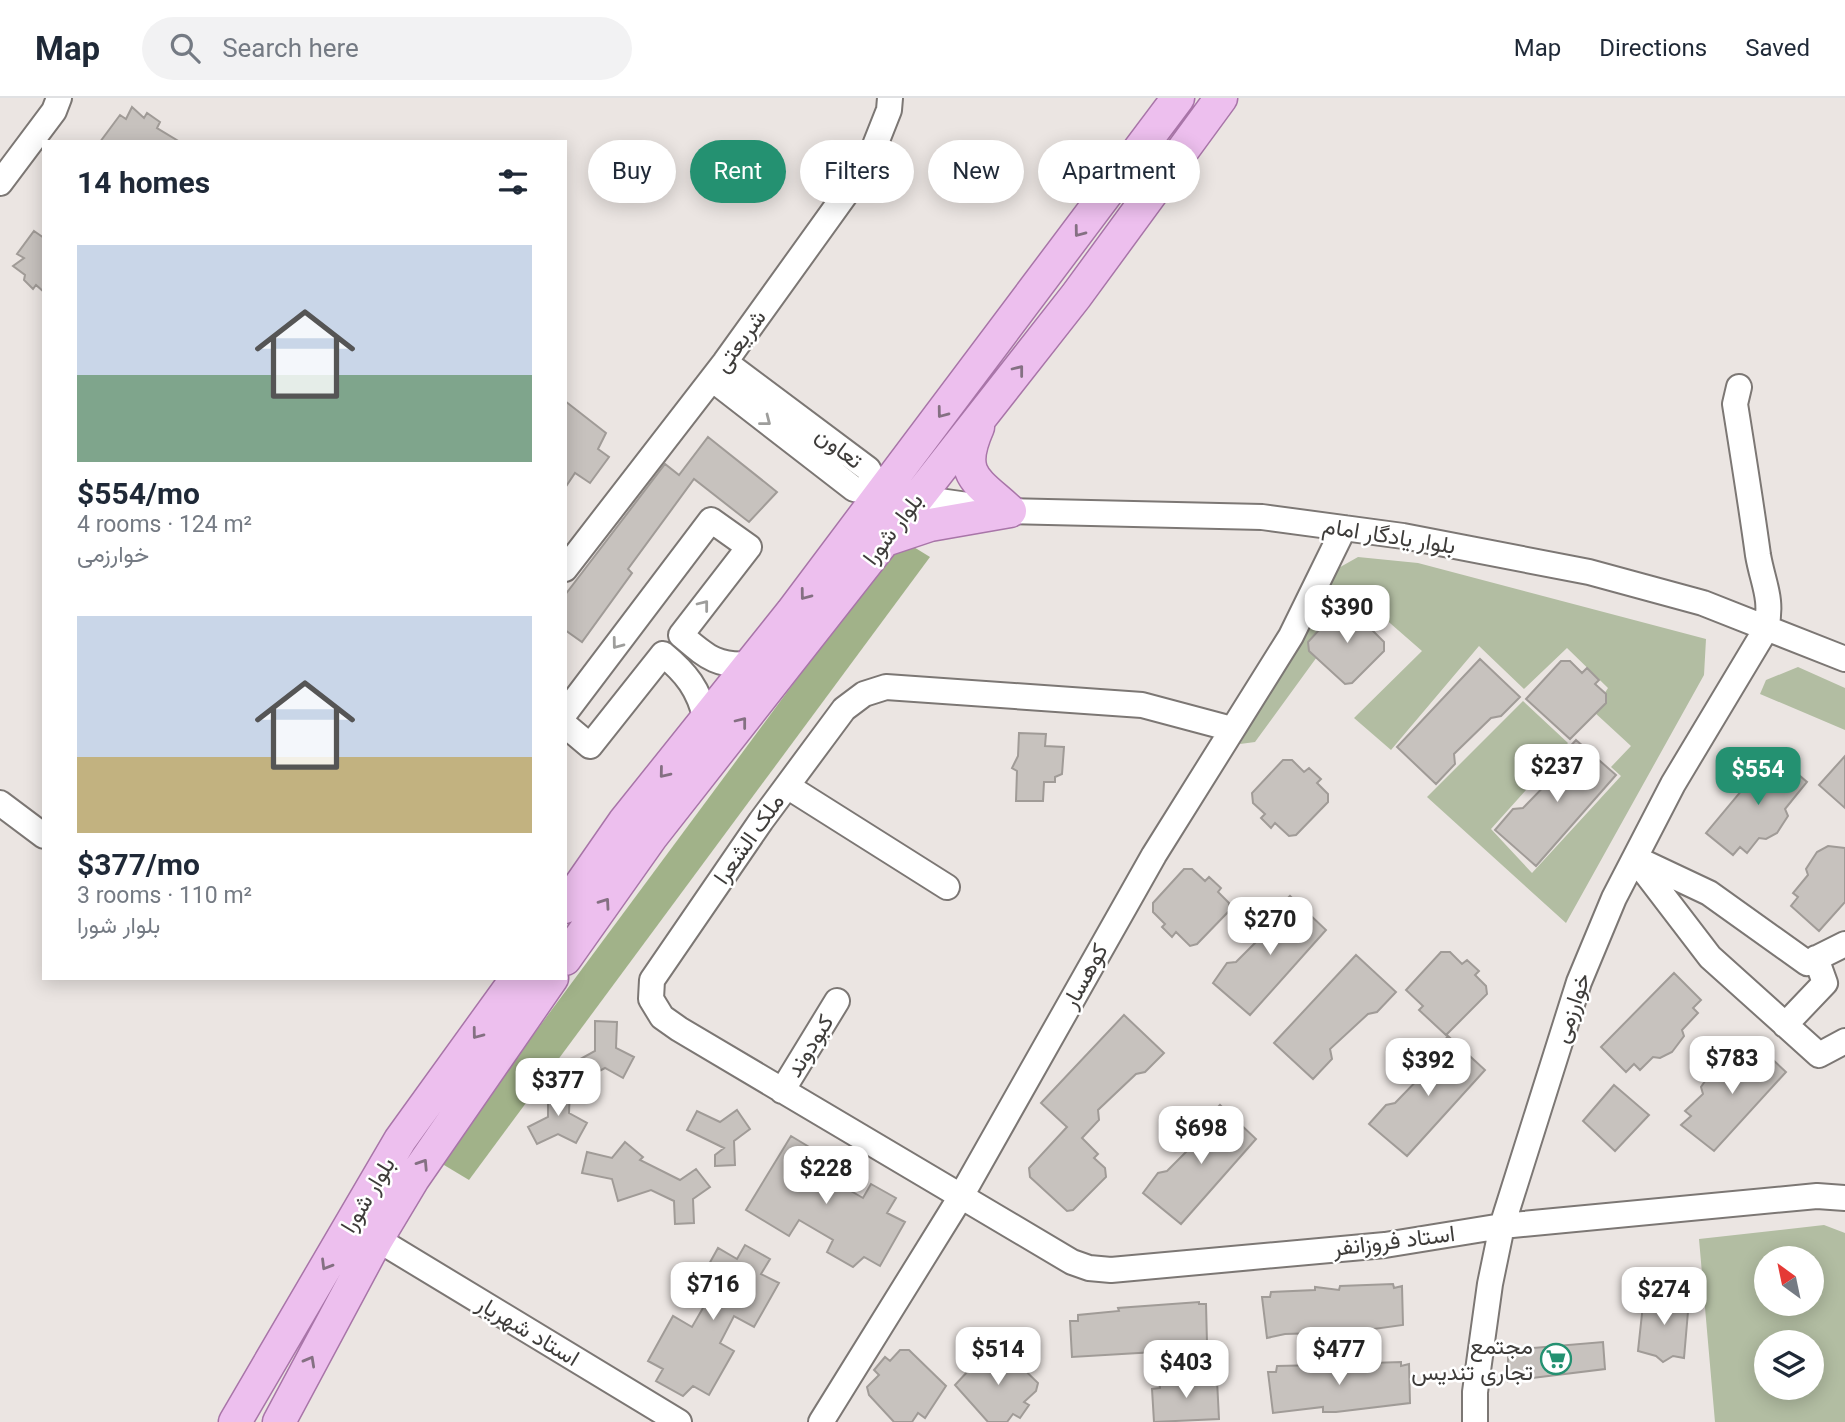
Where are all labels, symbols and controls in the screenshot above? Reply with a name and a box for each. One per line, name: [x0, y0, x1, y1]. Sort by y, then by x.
search box: [142, 17, 632, 80]
text: Map: [35, 29, 100, 68]
icon: search: [166, 29, 204, 67]
text: Search here: [222, 33, 359, 63]
text: Map: [1514, 34, 1561, 62]
text: Directions: [1599, 34, 1707, 62]
text: Saved: [1745, 34, 1810, 62]
chip: Buy: [588, 140, 676, 203]
chip: Rent: [690, 140, 786, 203]
chip: Filters: [800, 140, 914, 203]
chip: New: [928, 140, 1024, 203]
chip: Apartment: [1038, 140, 1200, 203]
icon: filters: [494, 163, 532, 201]
text: 14 homes: [77, 165, 210, 200]
one-way arrow: [1075, 224, 1088, 236]
icon: home: [242, 291, 368, 417]
street label: شریعتی: [708, 305, 772, 378]
one-way arrow: [1010, 365, 1023, 377]
one-way arrow: [938, 405, 951, 418]
one-way arrow: [759, 412, 771, 425]
street label: تعاون: [810, 422, 868, 474]
text: $554/mo: [77, 476, 200, 511]
street label: بلوار شورا: [857, 488, 930, 571]
text: 4 rooms · 124 m²: [77, 511, 252, 538]
street label: بلوار یادگار امام: [1320, 512, 1457, 561]
text: خوارزمی: [77, 541, 149, 568]
pin: $390: [1306, 586, 1388, 645]
one-way arrow: [801, 587, 814, 600]
text: $390: [1321, 594, 1373, 621]
one-way arrow: [695, 601, 708, 613]
one-way arrow: [612, 637, 625, 649]
icon: home: [242, 662, 368, 788]
one-way arrow: [734, 718, 747, 730]
pin: $237: [1516, 744, 1598, 804]
pin: $554: [1717, 748, 1799, 807]
text: $237: [1531, 753, 1583, 780]
text: $554: [1732, 756, 1784, 783]
one-way arrow: [659, 765, 672, 777]
street label: ملک الشعرا: [708, 789, 791, 890]
text: $377/mo: [77, 847, 200, 882]
text: 3 rooms · 110 m²: [77, 882, 252, 909]
one-way arrow: [597, 898, 609, 911]
pin: $270: [1229, 898, 1311, 957]
text: $270: [1244, 906, 1296, 933]
text: بلوار شورا: [77, 912, 160, 939]
street label: کوهسار: [1056, 939, 1115, 1014]
street label: خوارزمی: [1547, 969, 1597, 1047]
street label: کبودوند: [780, 1010, 840, 1083]
one-way arrow: [472, 1026, 485, 1038]
pin: $783: [1691, 1037, 1773, 1096]
pin: $392: [1387, 1038, 1469, 1098]
text: $783: [1706, 1045, 1758, 1072]
text: $392: [1402, 1047, 1454, 1074]
pin: $377: [517, 1058, 599, 1118]
text: $377: [532, 1067, 584, 1094]
pin: $698: [1160, 1107, 1242, 1166]
text: $698: [1175, 1115, 1227, 1142]
pin: $228: [785, 1146, 867, 1206]
street label: بلوار شورا: [335, 1152, 402, 1238]
text: $228: [800, 1155, 852, 1182]
one-way arrow: [414, 1159, 427, 1172]
street label: استاد فروزانفر: [1330, 1220, 1457, 1263]
north arrow: [1754, 1246, 1824, 1316]
map controls: [1754, 1246, 1824, 1400]
one-way arrow: [321, 1257, 334, 1270]
pin: $716: [672, 1262, 754, 1322]
pin: $274: [1623, 1268, 1705, 1327]
text: $716: [687, 1271, 739, 1298]
text: $274: [1638, 1276, 1690, 1303]
street label: استاد شهریار: [471, 1289, 584, 1373]
pin: $514: [957, 1328, 1039, 1387]
pin: $477: [1298, 1328, 1380, 1387]
button: layers: [1754, 1330, 1824, 1400]
place label: مجتمع تجاری تندیس: [1411, 1333, 1533, 1387]
text: $514: [972, 1336, 1024, 1363]
text: $477: [1313, 1336, 1365, 1363]
pin: $403: [1145, 1340, 1227, 1400]
supermarket icon: مجتمع تجاری تندیس: [1539, 1342, 1573, 1376]
text: $403: [1160, 1349, 1212, 1376]
one-way arrow: [302, 1356, 315, 1369]

